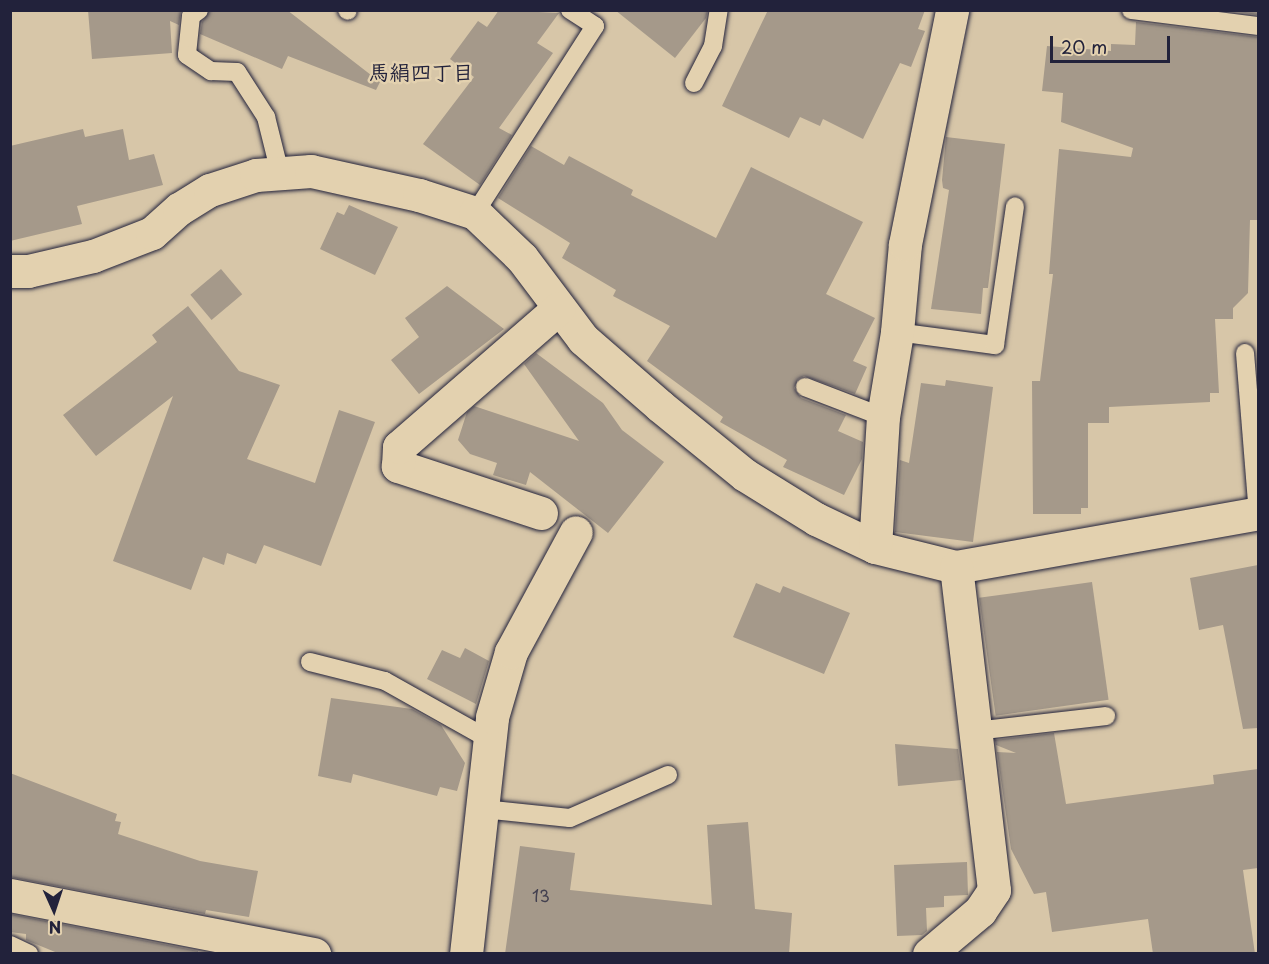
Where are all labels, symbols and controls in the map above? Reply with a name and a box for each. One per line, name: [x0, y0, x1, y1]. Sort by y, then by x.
scale bar: [1053, 24, 1173, 62]
text: 20 m: [1061, 33, 1107, 60]
district label: 馬絹四丁目: [369, 58, 473, 84]
north arrow: [24, 880, 84, 940]
house number: 13: [532, 885, 550, 905]
text: N: [48, 916, 62, 940]

